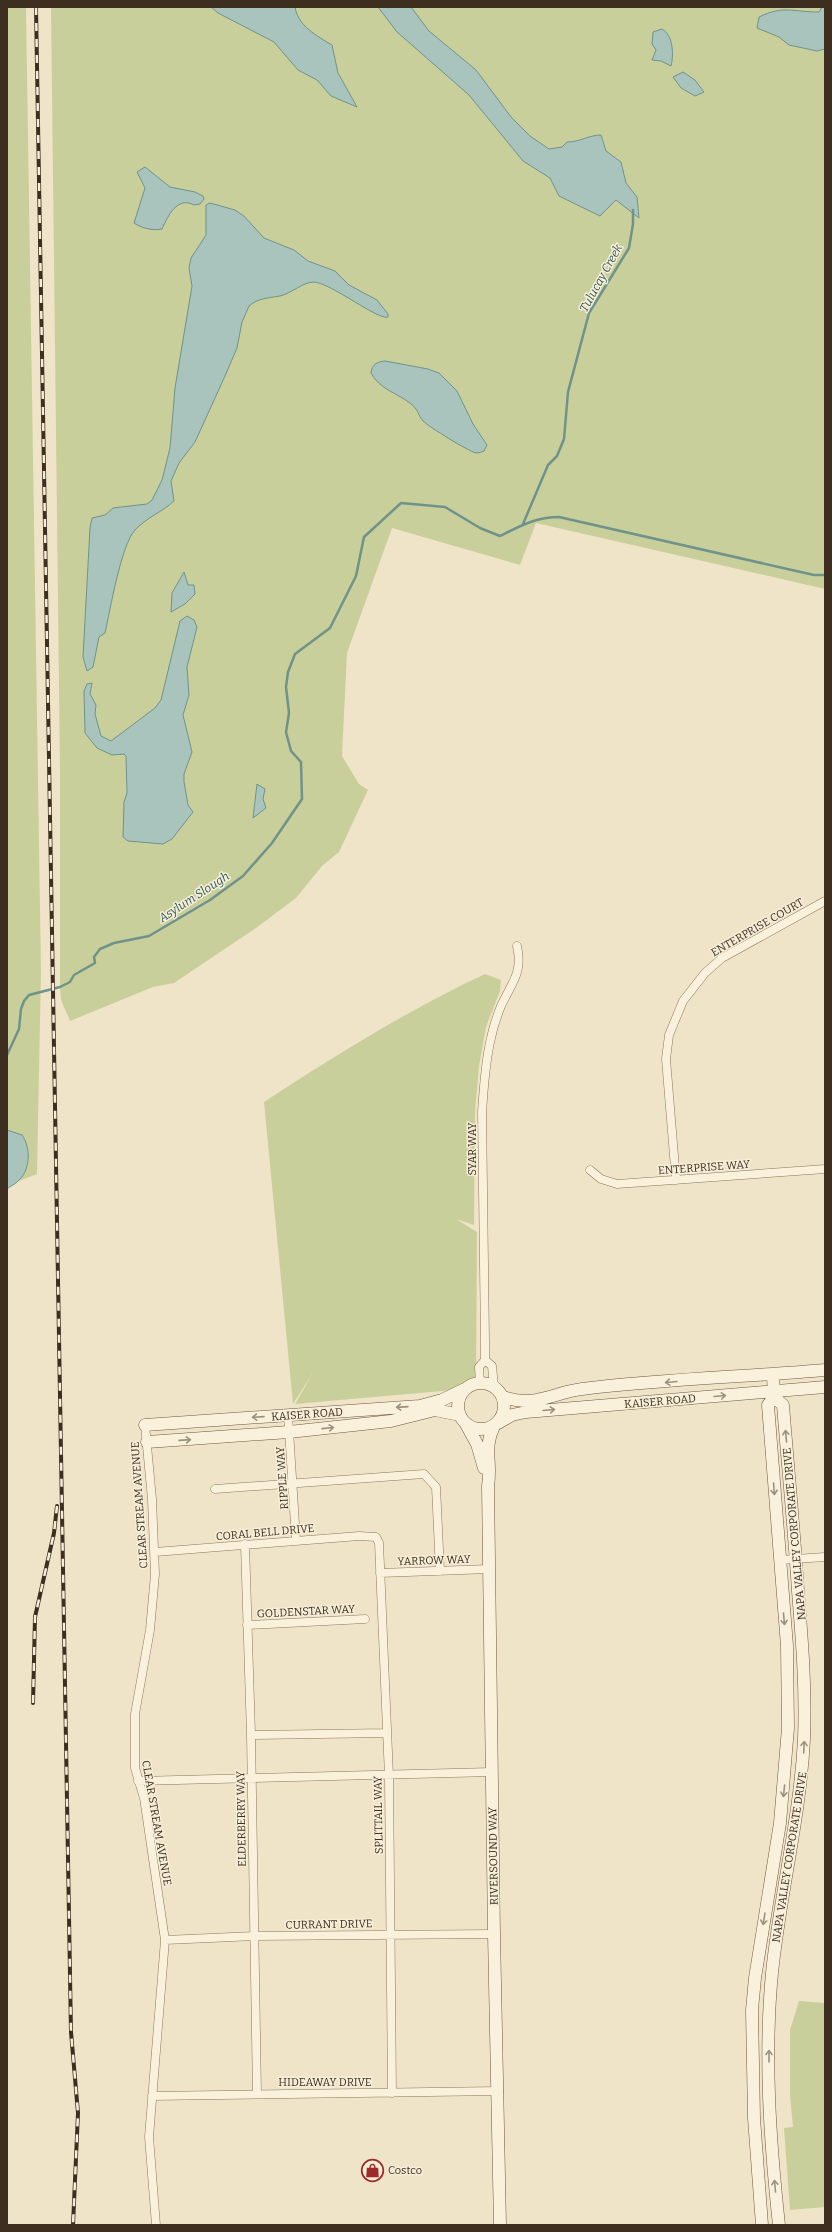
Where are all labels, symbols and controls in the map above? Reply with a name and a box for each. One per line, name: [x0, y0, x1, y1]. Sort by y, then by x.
water label: Tulucay Creek: [577, 241, 626, 314]
water label: Asylum Slough: [155, 869, 232, 926]
street label: ENTERPRISE COURT: [709, 895, 806, 959]
street label: SYAR WAY: [466, 1122, 479, 1176]
street label: ENTERPRISE WAY: [657, 1158, 752, 1177]
one-way arrow: [665, 1378, 678, 1385]
street label: KAISER ROAD: [624, 1392, 696, 1411]
one-way arrow: [713, 1392, 726, 1399]
one-way arrow: [396, 1403, 409, 1410]
street label: KAISER ROAD: [271, 1406, 343, 1423]
one-way arrow: [542, 1406, 555, 1413]
one-way arrow: [252, 1414, 265, 1421]
one-way arrow: [321, 1424, 334, 1432]
one-way arrow: [782, 1430, 789, 1443]
one-way arrow: [178, 1436, 191, 1443]
street label: CLEAR STREAM AVENUE: [129, 1441, 150, 1569]
street label: RIPPLE WAY: [274, 1445, 291, 1510]
street label: NAPA VALLEY CORPORATE DRIVE: [780, 1447, 809, 1621]
one-way arrow: [771, 1482, 778, 1495]
street label: CORAL BELL DRIVE: [215, 1522, 315, 1543]
street label: YARROW WAY: [397, 1553, 472, 1568]
street label: GOLDENSTAR WAY: [256, 1602, 356, 1621]
one-way arrow: [781, 1612, 788, 1625]
one-way arrow: [800, 1741, 807, 1754]
street label: CLEAR STREAM AVENUE: [139, 1759, 174, 1887]
street label: ELDERBERRY WAY: [234, 1770, 249, 1867]
street label: NAPA VALLEY CORPORATE DRIVE: [770, 1770, 809, 1944]
street label: SPLITTAIL WAY: [371, 1775, 386, 1854]
one-way arrow: [780, 1784, 787, 1797]
street label: RIVERSOUND WAY: [486, 1806, 501, 1905]
one-way arrow: [760, 1912, 768, 1925]
street label: CURRANT DRIVE: [285, 1917, 373, 1932]
one-way arrow: [765, 2050, 773, 2063]
street label: HIDEAWAY DRIVE: [278, 2076, 372, 2089]
shop icon: Costco: [359, 2157, 385, 2183]
place label: Costco: [388, 2164, 422, 2177]
one-way arrow: [772, 2180, 779, 2193]

